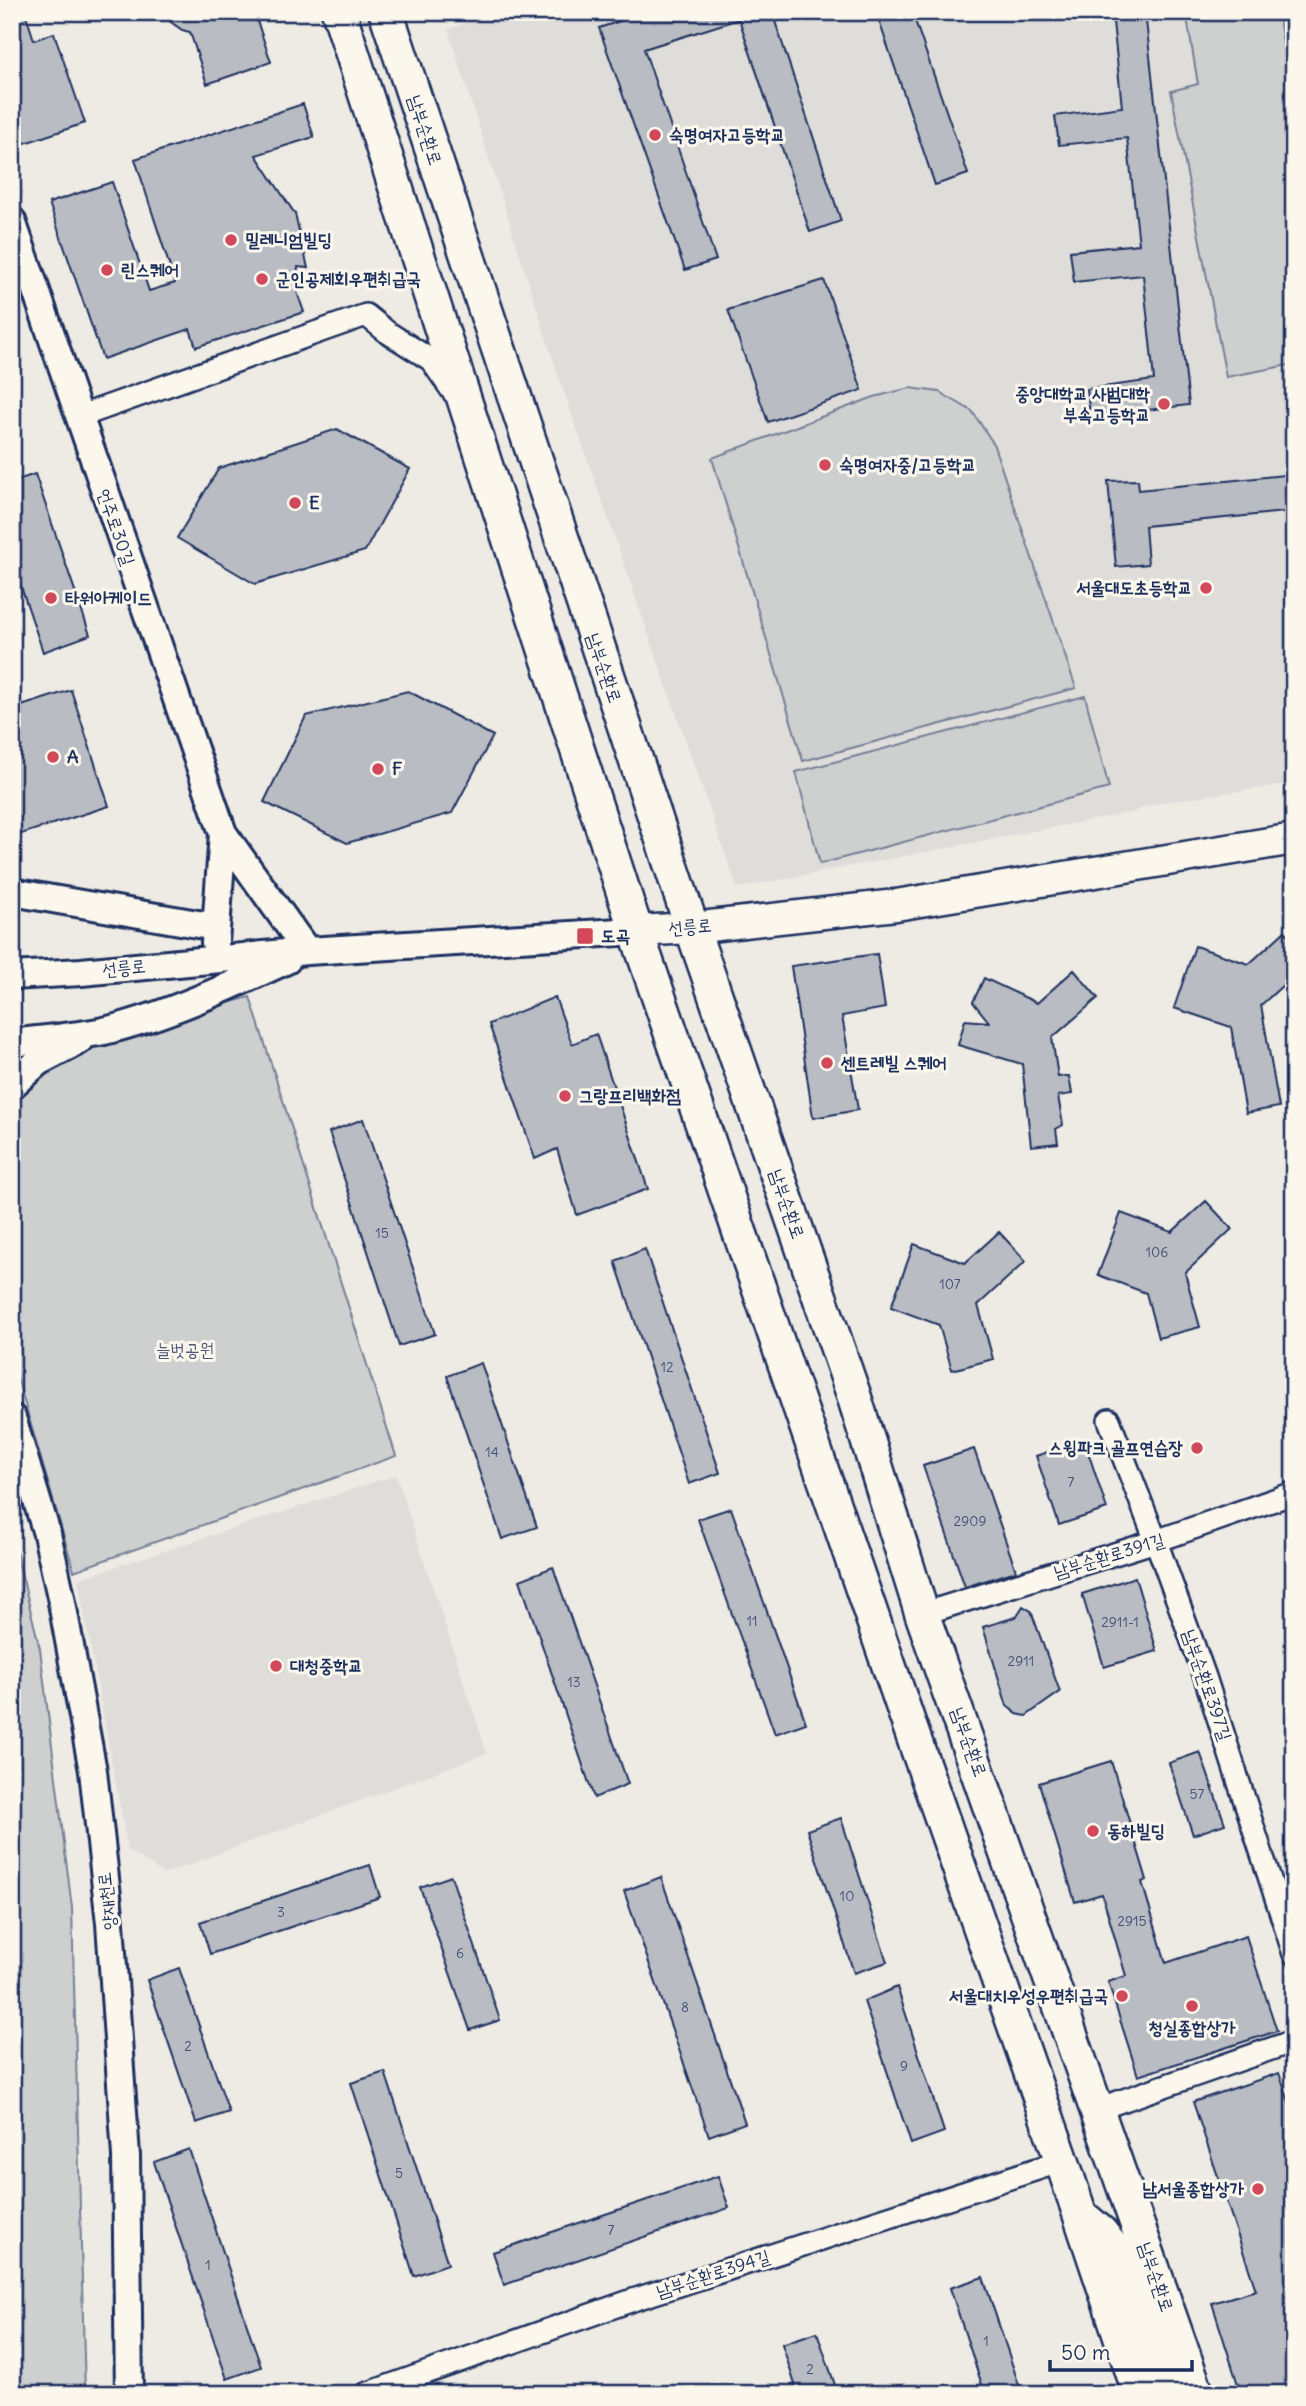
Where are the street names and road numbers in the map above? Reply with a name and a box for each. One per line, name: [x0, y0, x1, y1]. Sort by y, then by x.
street label: 남부순환로: [403, 92, 448, 168]
street label: 언주로30길: [93, 485, 141, 569]
street label: 남부순환로: [582, 630, 627, 706]
street label: 선릉로: [667, 913, 713, 940]
street label: 선릉로: [101, 954, 147, 981]
street label: 남부순환로: [765, 1166, 810, 1242]
street label: 남부순환로391길: [1051, 1528, 1168, 1583]
street label: 남부순환로397길: [1178, 1626, 1237, 1744]
street label: 남부순환로: [946, 1704, 993, 1780]
street label: 양재천로: [92, 1871, 121, 1931]
street label: 남부순환로: [1134, 2239, 1179, 2315]
street label: 남부순환로394길: [653, 2244, 773, 2303]

